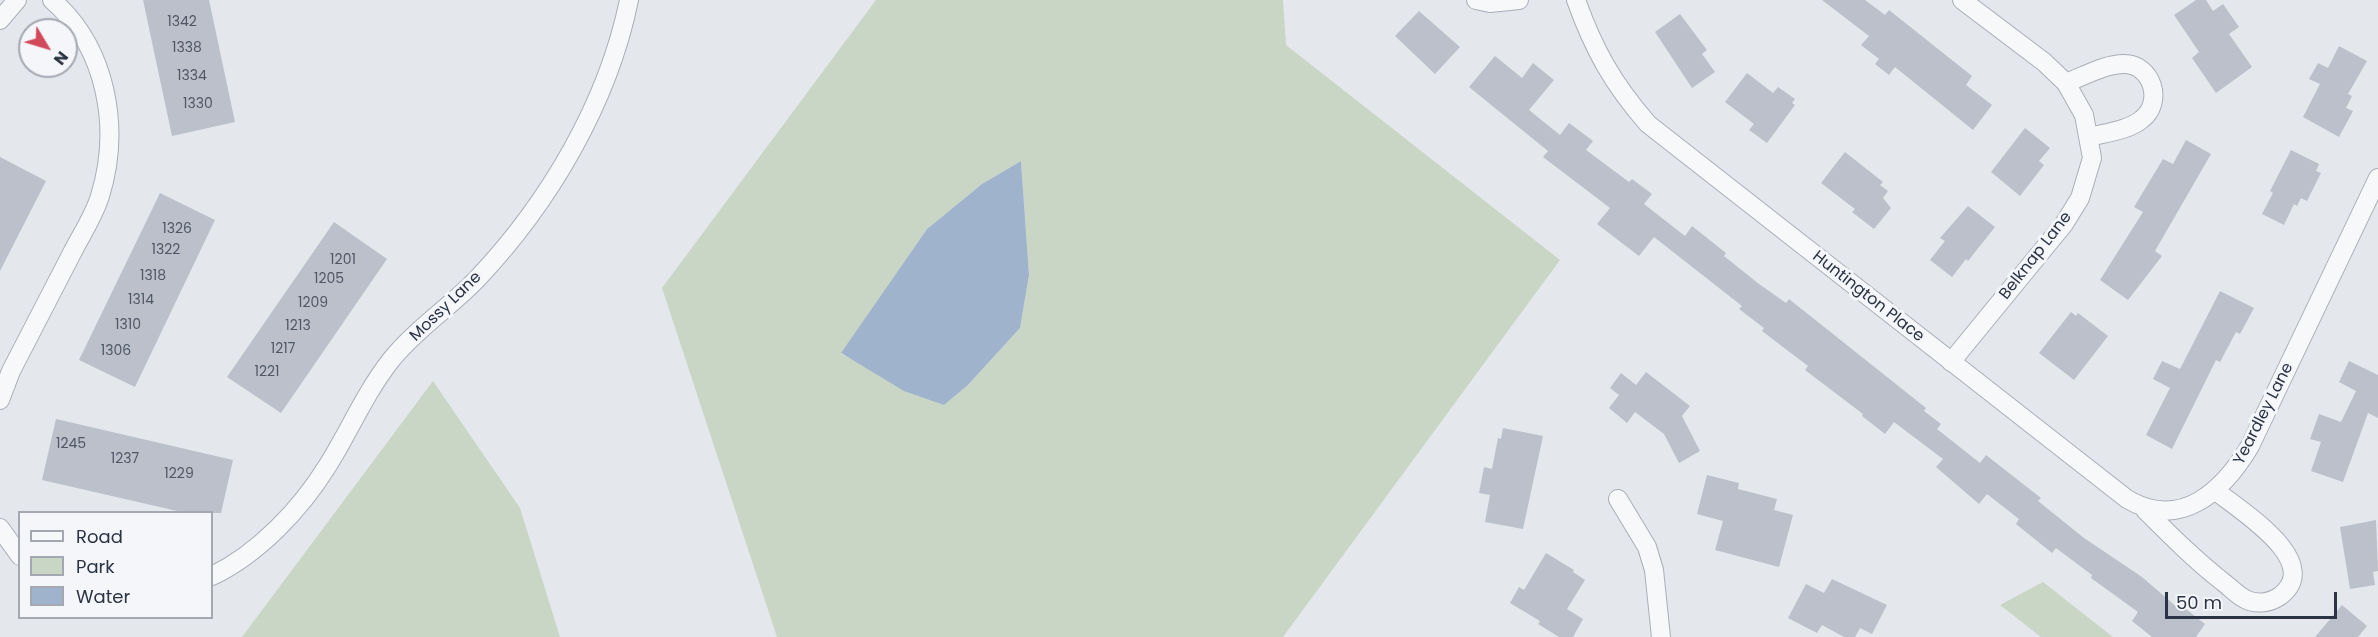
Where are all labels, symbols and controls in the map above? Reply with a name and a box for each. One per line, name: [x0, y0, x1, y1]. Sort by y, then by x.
house number: 1342: [167, 14, 197, 30]
north arrow: [18, 18, 78, 78]
house number: 1338: [172, 40, 202, 56]
text: N: [48, 46, 74, 70]
house number: 1334: [177, 68, 207, 84]
house number: 1330: [183, 96, 213, 112]
street label: Belknap Lane: [1996, 208, 2076, 304]
house number: 1326: [162, 221, 192, 237]
house number: 1322: [152, 242, 180, 258]
street label: Huntington Place: [1808, 247, 1928, 347]
house number: 1201: [330, 252, 356, 268]
house number: 1318: [140, 268, 166, 284]
street label: Mossy Lane: [406, 268, 486, 346]
house number: 1205: [314, 271, 344, 287]
house number: 1314: [128, 292, 154, 308]
house number: 1209: [298, 295, 328, 311]
house number: 1310: [115, 317, 141, 333]
house number: 1213: [285, 318, 311, 334]
house number: 1217: [271, 341, 295, 357]
house number: 1306: [101, 343, 131, 359]
street label: Yeardley Lane: [2230, 360, 2298, 468]
house number: 1221: [254, 364, 280, 380]
house number: 1245: [56, 436, 86, 452]
house number: 1237: [111, 451, 139, 467]
house number: 1229: [164, 466, 194, 482]
legend: [18, 511, 213, 619]
text: Road: [76, 524, 123, 549]
text: Park: [76, 554, 115, 579]
scale bar: [2168, 580, 2340, 618]
text: Water: [76, 584, 130, 609]
text: 50 m: [2176, 590, 2222, 615]

